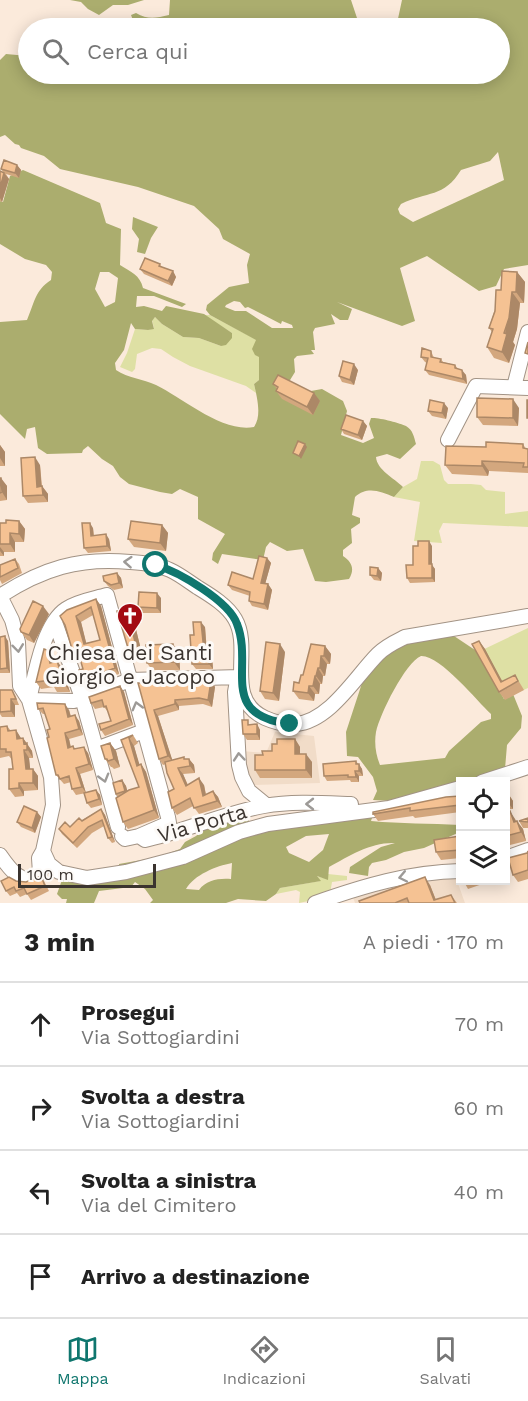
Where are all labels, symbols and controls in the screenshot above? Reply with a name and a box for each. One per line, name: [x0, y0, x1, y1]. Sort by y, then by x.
search box: [18, 18, 510, 84]
icon: search: [39, 35, 72, 68]
text: Cerca qui: [87, 39, 188, 64]
route start: [142, 551, 168, 577]
one-way arrow: [123, 556, 132, 569]
church icon: Chiesa dei Santi Giorgio e Jacopo: [115, 601, 145, 639]
place label: Chiesa dei Santi Giorgio e Jacopo: [45, 640, 215, 689]
one-way arrow: [11, 643, 24, 652]
one-way arrow: [132, 701, 144, 712]
route end: [276, 710, 302, 736]
one-way arrow: [233, 752, 246, 761]
one-way arrow: [97, 772, 109, 782]
map controls: [456, 777, 510, 885]
button: locate: [456, 777, 510, 831]
street label: Via Porta: [155, 798, 250, 848]
one-way arrow: [305, 798, 314, 810]
button: layers: [456, 831, 510, 885]
scale bar: [18, 861, 156, 888]
text: 100 m: [27, 865, 74, 884]
one-way arrow: [398, 870, 408, 883]
text: 3 min: [24, 927, 95, 957]
text: A piedi · 170 m: [363, 930, 504, 954]
text: Prosegui: [81, 1000, 175, 1025]
icon: ahead: [24, 1008, 57, 1041]
text: 70 m: [455, 1012, 504, 1036]
text: Via Sottogiardini: [81, 1025, 240, 1049]
text: Svolta a destra: [81, 1084, 245, 1109]
icon: right: [24, 1092, 57, 1125]
text: 60 m: [454, 1096, 504, 1120]
text: Via Sottogiardini: [81, 1109, 240, 1133]
text: Svolta a sinistra: [81, 1168, 256, 1193]
icon: left: [24, 1176, 57, 1209]
text: 40 m: [453, 1180, 504, 1204]
text: Via del Cimitero: [81, 1193, 236, 1217]
icon: arrive: [24, 1260, 57, 1293]
text: Arrivo a destinazione: [81, 1264, 310, 1289]
tab: Mappa: [57, 1333, 109, 1388]
tab: Indicazioni: [222, 1333, 306, 1388]
tab: Salvati: [420, 1333, 471, 1388]

